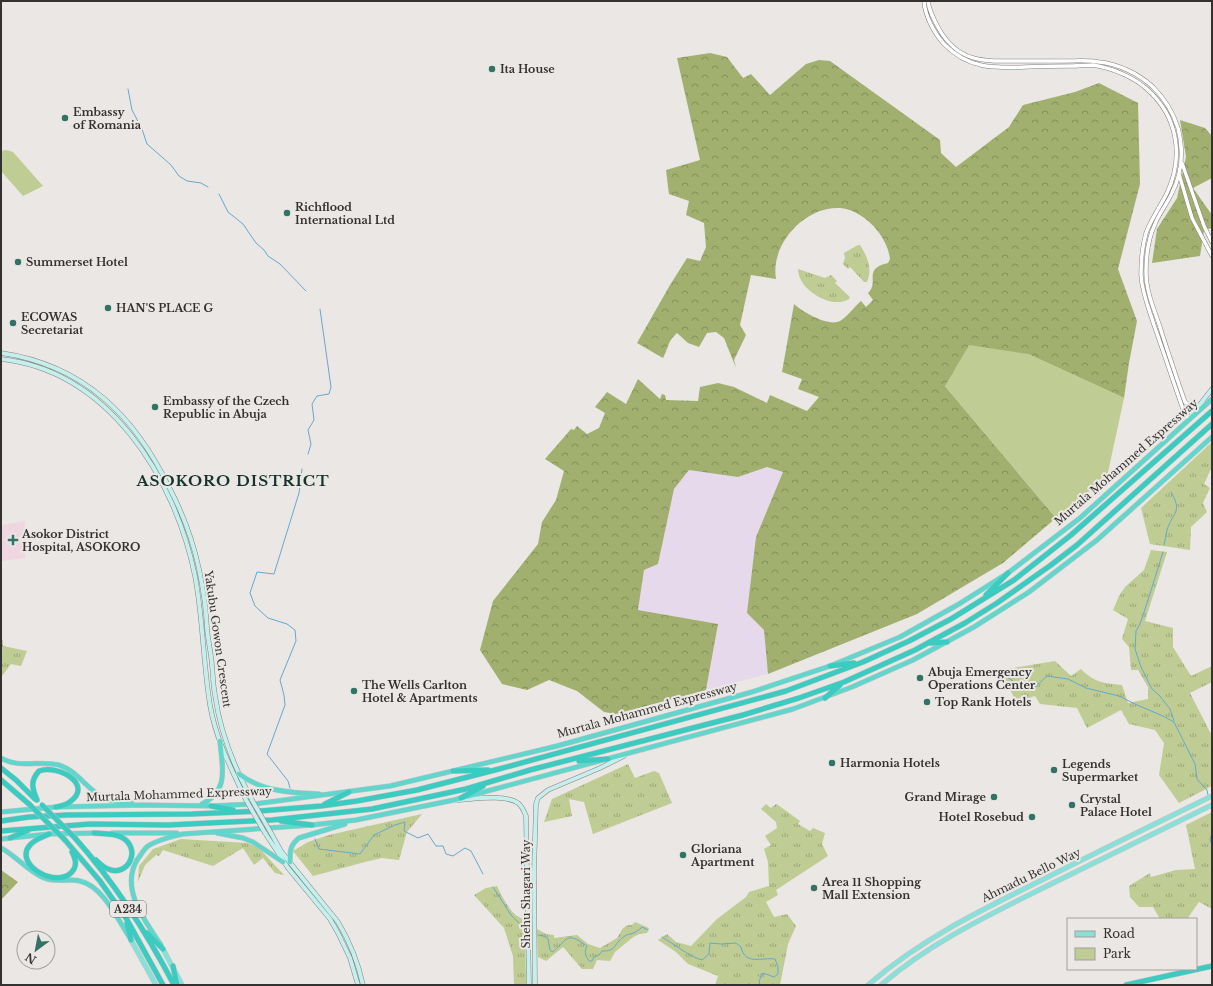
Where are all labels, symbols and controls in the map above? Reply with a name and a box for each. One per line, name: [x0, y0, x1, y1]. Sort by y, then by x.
place label: Ita House: [500, 62, 555, 76]
marker: Ita House: [487, 64, 497, 74]
place label: Embassy of Romania: [73, 105, 142, 132]
marker: Embassy of Romania: [60, 113, 70, 123]
place label: Richflood International Ltd: [295, 200, 395, 227]
marker: Richflood International Ltd: [282, 208, 292, 218]
place label: Summerset Hotel: [26, 255, 128, 269]
marker: Summerset Hotel: [13, 257, 23, 267]
place label: HAN'S PLACE G: [116, 301, 213, 315]
marker: HAN'S PLACE G: [103, 303, 113, 313]
place label: ECOWAS Secretariat: [21, 310, 84, 337]
marker: ECOWAS Secretariat: [8, 318, 18, 328]
place label: Embassy of the Czech Republic in Abuja: [163, 394, 290, 421]
street label: Murtala Mohammed Expressway: [1051, 396, 1201, 528]
marker: Embassy of the Czech Republic in Abuja: [150, 402, 160, 412]
district label: ASOKORO DISTRICT: [135, 471, 330, 490]
place label: Asokor District Hospital, ASOKORO: [21, 527, 140, 554]
marker: Asokor District Hospital, ASOKORO: [7, 534, 19, 546]
street label: Yakubu Gowon Crescent: [201, 569, 235, 709]
place label: Abuja Emergency Operations Center: [927, 665, 1036, 692]
marker: Abuja Emergency Operations Center: [915, 673, 925, 683]
place label: The Wells Carlton Hotel & Apartments: [362, 678, 478, 705]
street label: Murtala Mohammed Expressway: [555, 679, 739, 741]
marker: The Wells Carlton Hotel & Apartments: [349, 686, 359, 696]
place label: Top Rank Hotels: [935, 695, 1031, 709]
marker: Top Rank Hotels: [922, 697, 932, 707]
place label: Harmonia Hotels: [840, 756, 940, 770]
place label: Legends Supermarket: [1062, 757, 1139, 784]
marker: Harmonia Hotels: [827, 758, 837, 768]
marker: Legends Supermarket: [1049, 765, 1059, 775]
street label: Murtala Mohammed Expressway: [86, 784, 272, 804]
place label: Grand Mirage: [905, 790, 987, 804]
marker: Grand Mirage: [989, 792, 999, 802]
place label: Crystal Palace Hotel: [1080, 792, 1152, 819]
marker: Crystal Palace Hotel: [1067, 800, 1077, 810]
place label: Hotel Rosebud: [939, 810, 1024, 824]
marker: Hotel Rosebud: [1027, 812, 1037, 822]
street label: Shehu Shagari Way: [519, 839, 533, 949]
place label: Gloriana Apartment: [690, 842, 755, 869]
street label: Ahmadu Bello Way: [978, 845, 1083, 906]
marker: Gloriana Apartment: [678, 850, 688, 860]
place label: Area 11 Shopping Mall Extension: [821, 875, 921, 902]
marker: Area 11 Shopping Mall Extension: [809, 883, 819, 893]
road number: A234: [110, 901, 146, 917]
legend: [1067, 918, 1197, 970]
text: Road: [1103, 926, 1135, 941]
north arrow: [16, 930, 56, 970]
text: Park: [1103, 946, 1131, 961]
text: N: [22, 949, 39, 967]

